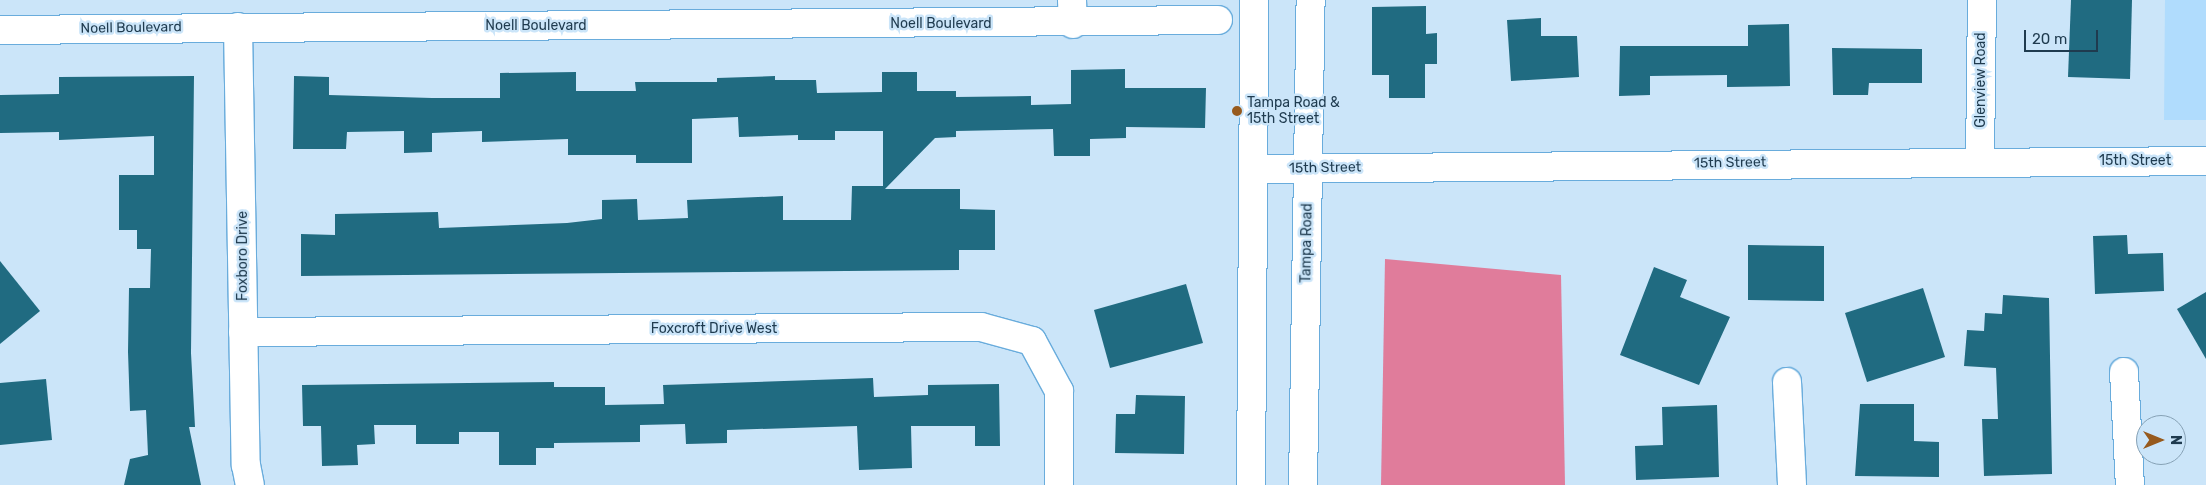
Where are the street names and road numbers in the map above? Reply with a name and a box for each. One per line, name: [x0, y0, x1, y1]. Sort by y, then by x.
street label: Noell Boulevard: [890, 16, 992, 32]
street label: Noell Boulevard: [485, 18, 587, 34]
street label: Noell Boulevard: [80, 19, 182, 37]
street label: Glenview Road: [1973, 32, 1989, 128]
street label: 15th Street: [2099, 153, 2171, 169]
street label: 15th Street: [1694, 154, 1766, 172]
street label: 15th Street: [1289, 159, 1361, 177]
street label: Tampa Road: [1298, 203, 1316, 283]
street label: Foxboro Drive: [235, 211, 251, 301]
street label: Foxcroft Drive West: [651, 321, 777, 337]

